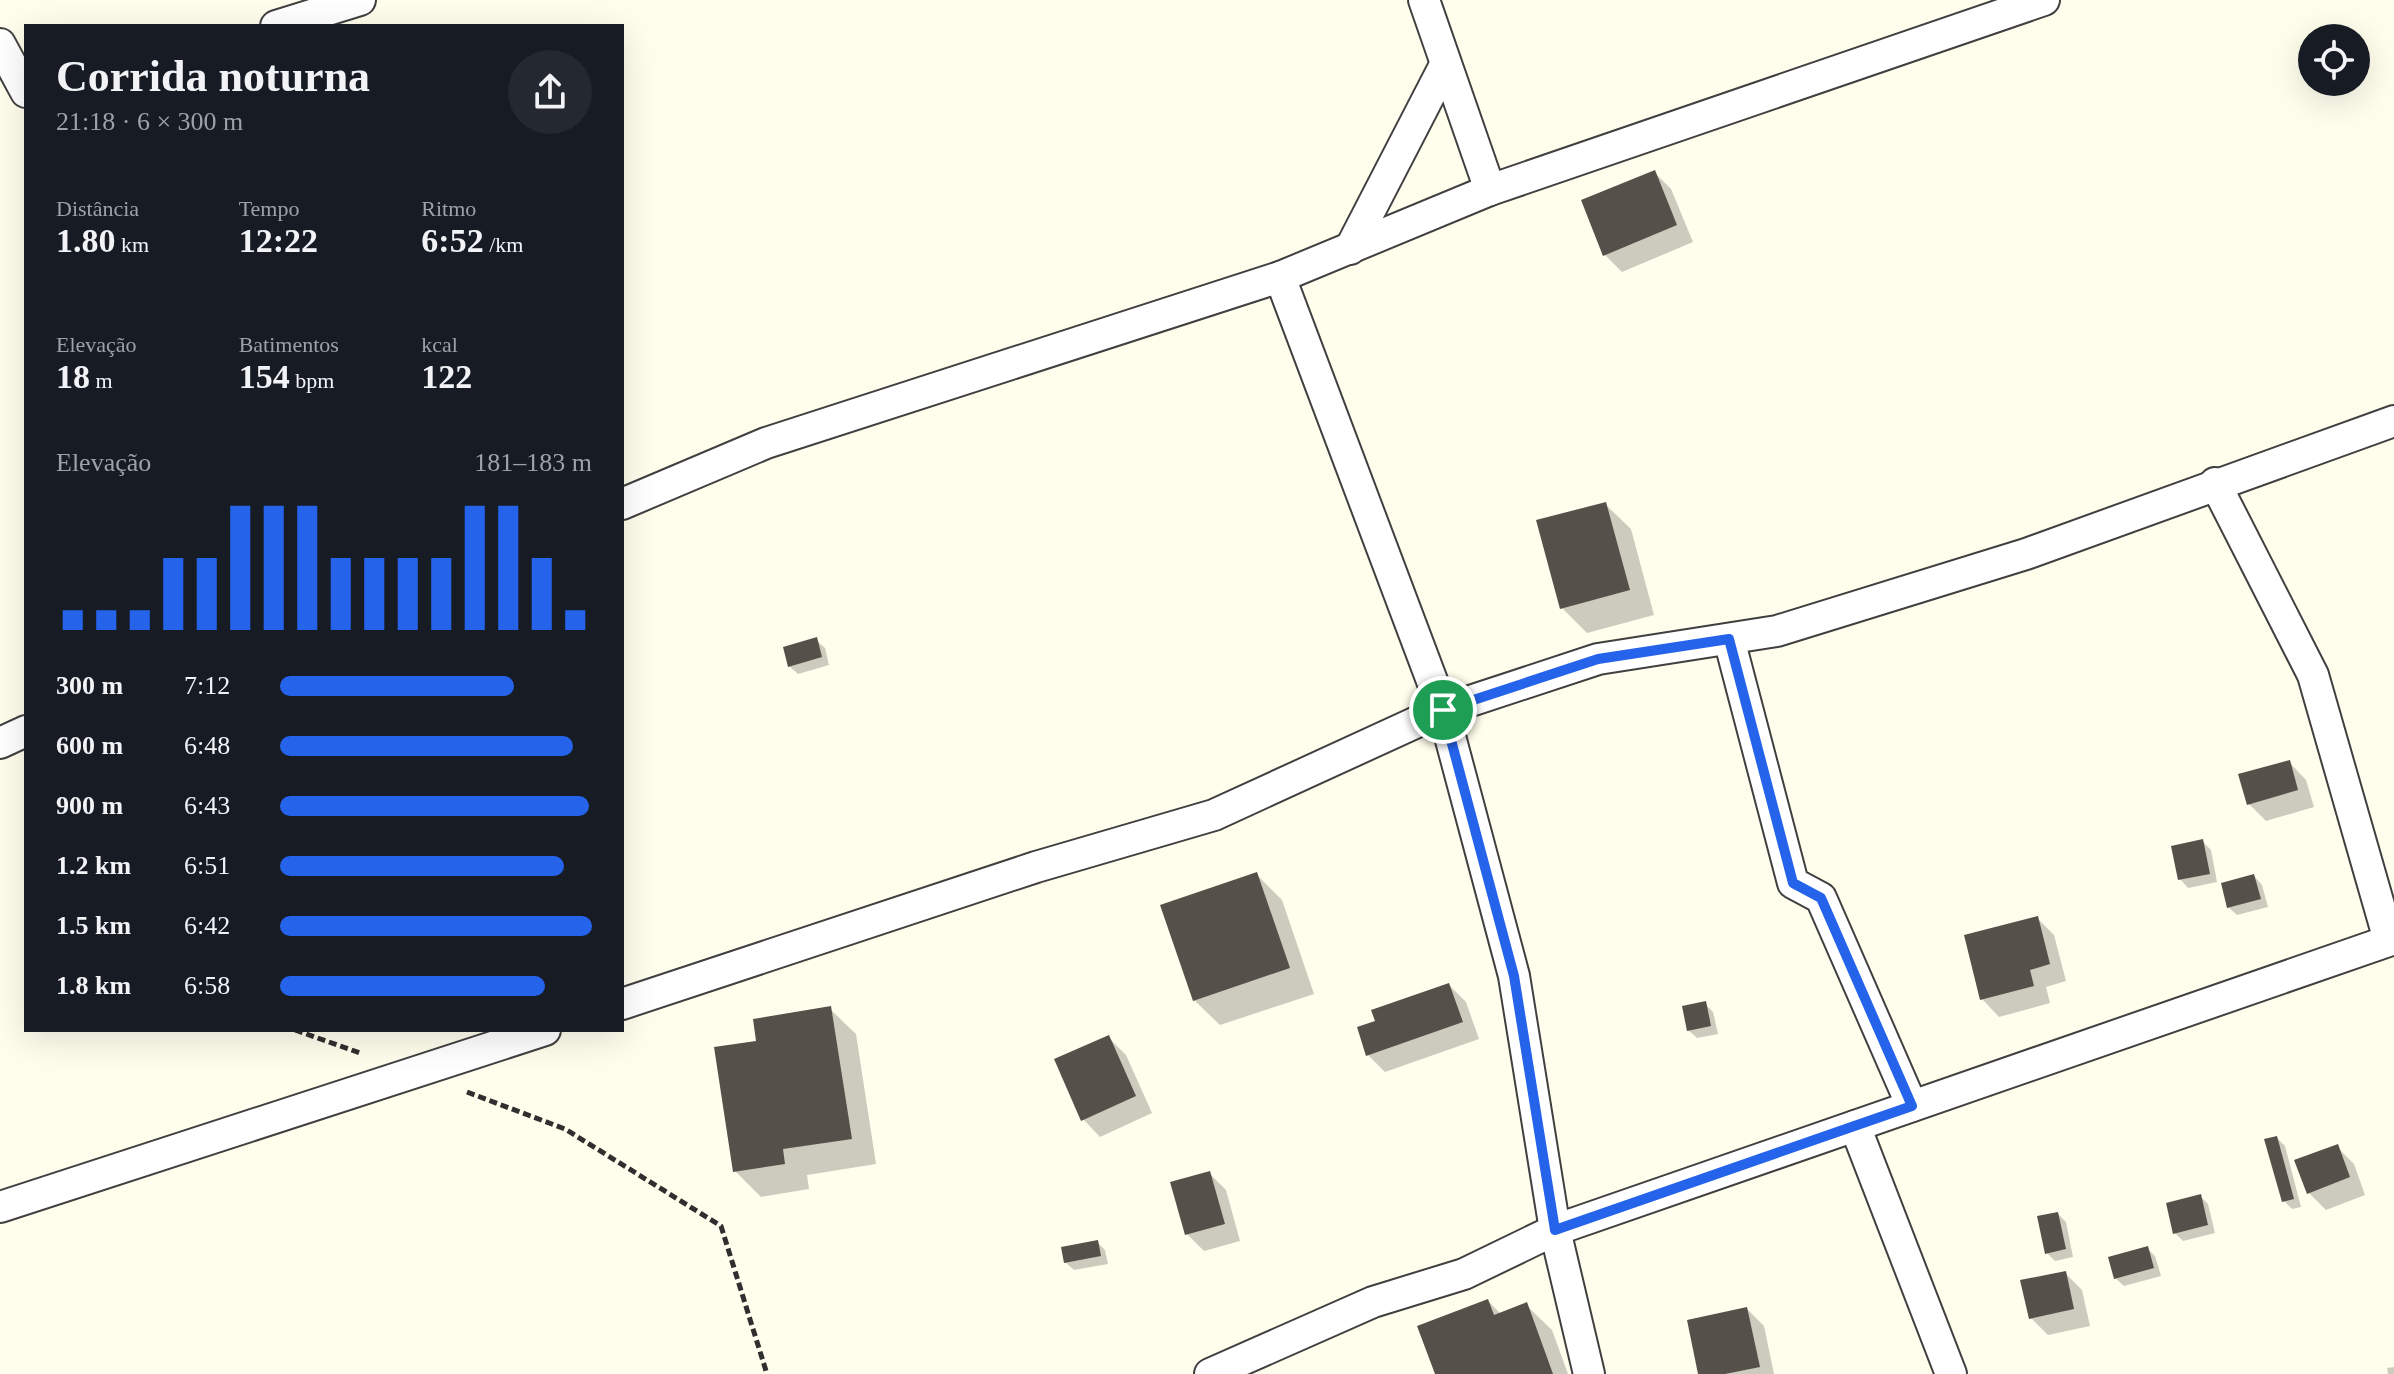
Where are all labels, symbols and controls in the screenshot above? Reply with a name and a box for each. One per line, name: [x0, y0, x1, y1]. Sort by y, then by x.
map controls: [2298, 24, 2370, 96]
button: locate: [2298, 24, 2370, 96]
button: share: [508, 50, 592, 134]
text: Corrida noturna: [56, 52, 370, 101]
text: 21:18 · 6 × 300 m: [56, 107, 243, 136]
text: Distância: [56, 196, 139, 221]
text: Tempo: [239, 196, 299, 221]
text: Ritmo: [421, 196, 476, 221]
text: 1.80: [56, 222, 116, 259]
text: 12:22: [239, 222, 318, 259]
text: 6:52: [421, 222, 484, 259]
text: km: [116, 232, 149, 257]
text: /km: [484, 232, 523, 257]
text: Elevação: [56, 332, 137, 357]
text: Batimentos: [239, 332, 339, 357]
text: kcal: [421, 332, 458, 357]
text: 18: [56, 358, 90, 395]
text: 154: [239, 358, 290, 395]
text: 122: [421, 358, 472, 395]
text: m: [90, 368, 113, 393]
text: bpm: [290, 368, 334, 393]
text: Elevação: [56, 448, 151, 477]
text: 181–183 m: [474, 448, 592, 477]
text: 300 m: [56, 671, 123, 700]
text: 7:12: [184, 671, 230, 700]
pin: [1409, 676, 1477, 744]
icon: arrive: [1421, 688, 1465, 732]
text: 600 m: [56, 731, 123, 760]
text: 6:48: [184, 731, 230, 760]
text: 900 m: [56, 791, 123, 820]
text: 6:43: [184, 791, 230, 820]
text: 1.2 km: [56, 851, 131, 880]
text: 6:51: [184, 851, 230, 880]
text: 1.5 km: [56, 911, 131, 940]
text: 6:42: [184, 911, 230, 940]
text: 1.8 km: [56, 971, 131, 1000]
text: 6:58: [184, 971, 230, 1000]

